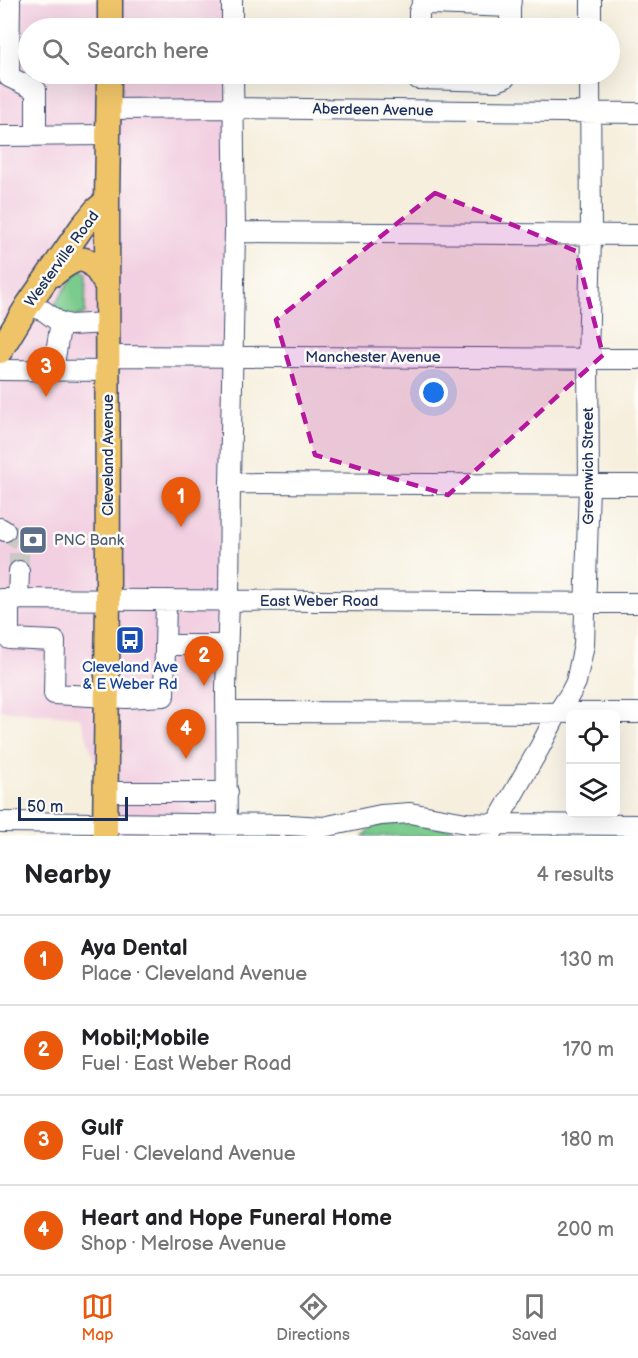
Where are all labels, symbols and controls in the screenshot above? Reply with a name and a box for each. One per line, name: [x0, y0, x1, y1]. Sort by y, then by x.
search box: [18, 18, 620, 84]
icon: search: [39, 35, 72, 68]
text: Search here: [87, 38, 209, 65]
street label: Aberdeen Avenue: [312, 99, 434, 121]
street label: Westerville Road: [21, 207, 103, 311]
pin: 3: [26, 348, 66, 397]
street label: Manchester Avenue: [305, 348, 441, 367]
your location: [419, 378, 448, 407]
street label: Cleveland Avenue: [99, 394, 118, 516]
street label: Greenwich Street: [579, 407, 598, 525]
pin: 1: [162, 478, 201, 527]
bank icon: PNC Bank: [17, 524, 49, 556]
place label: PNC Bank: [54, 531, 125, 550]
street label: East Weber Road: [260, 592, 378, 611]
bus stop icon: Cleveland Ave & E Weber Rd: [114, 624, 146, 656]
pin: 2: [184, 636, 224, 686]
place label: Cleveland Ave & E Weber Rd: [82, 658, 178, 694]
pin: 4: [166, 710, 206, 759]
map controls: [566, 710, 620, 818]
button: locate: [566, 710, 620, 764]
button: layers: [566, 764, 620, 818]
scale bar: [18, 794, 128, 822]
text: 50 m: [27, 798, 63, 817]
text: Nearby: [24, 860, 111, 891]
text: 4 results: [536, 863, 614, 887]
text: Aya Dental: [81, 935, 187, 962]
text: 1: [39, 948, 48, 972]
text: 130 m: [560, 948, 614, 972]
text: Place · Cleveland Avenue: [81, 962, 307, 986]
text: Mobil;Mobile: [81, 1025, 209, 1052]
text: 2: [38, 1038, 49, 1062]
text: 170 m: [563, 1038, 614, 1062]
text: Fuel · East Weber Road: [81, 1052, 291, 1076]
text: Gulf: [81, 1115, 123, 1142]
text: 3: [38, 1128, 49, 1152]
text: 180 m: [561, 1128, 614, 1152]
text: Fuel · Cleveland Avenue: [81, 1142, 296, 1166]
text: Heart and Hope Funeral Home: [81, 1205, 392, 1232]
text: 4: [38, 1218, 49, 1242]
text: 200 m: [557, 1218, 614, 1242]
text: Shop · Melrose Avenue: [81, 1232, 286, 1256]
tab: Map: [81, 1290, 114, 1345]
tab: Directions: [276, 1290, 350, 1345]
tab: Saved: [512, 1290, 557, 1345]

